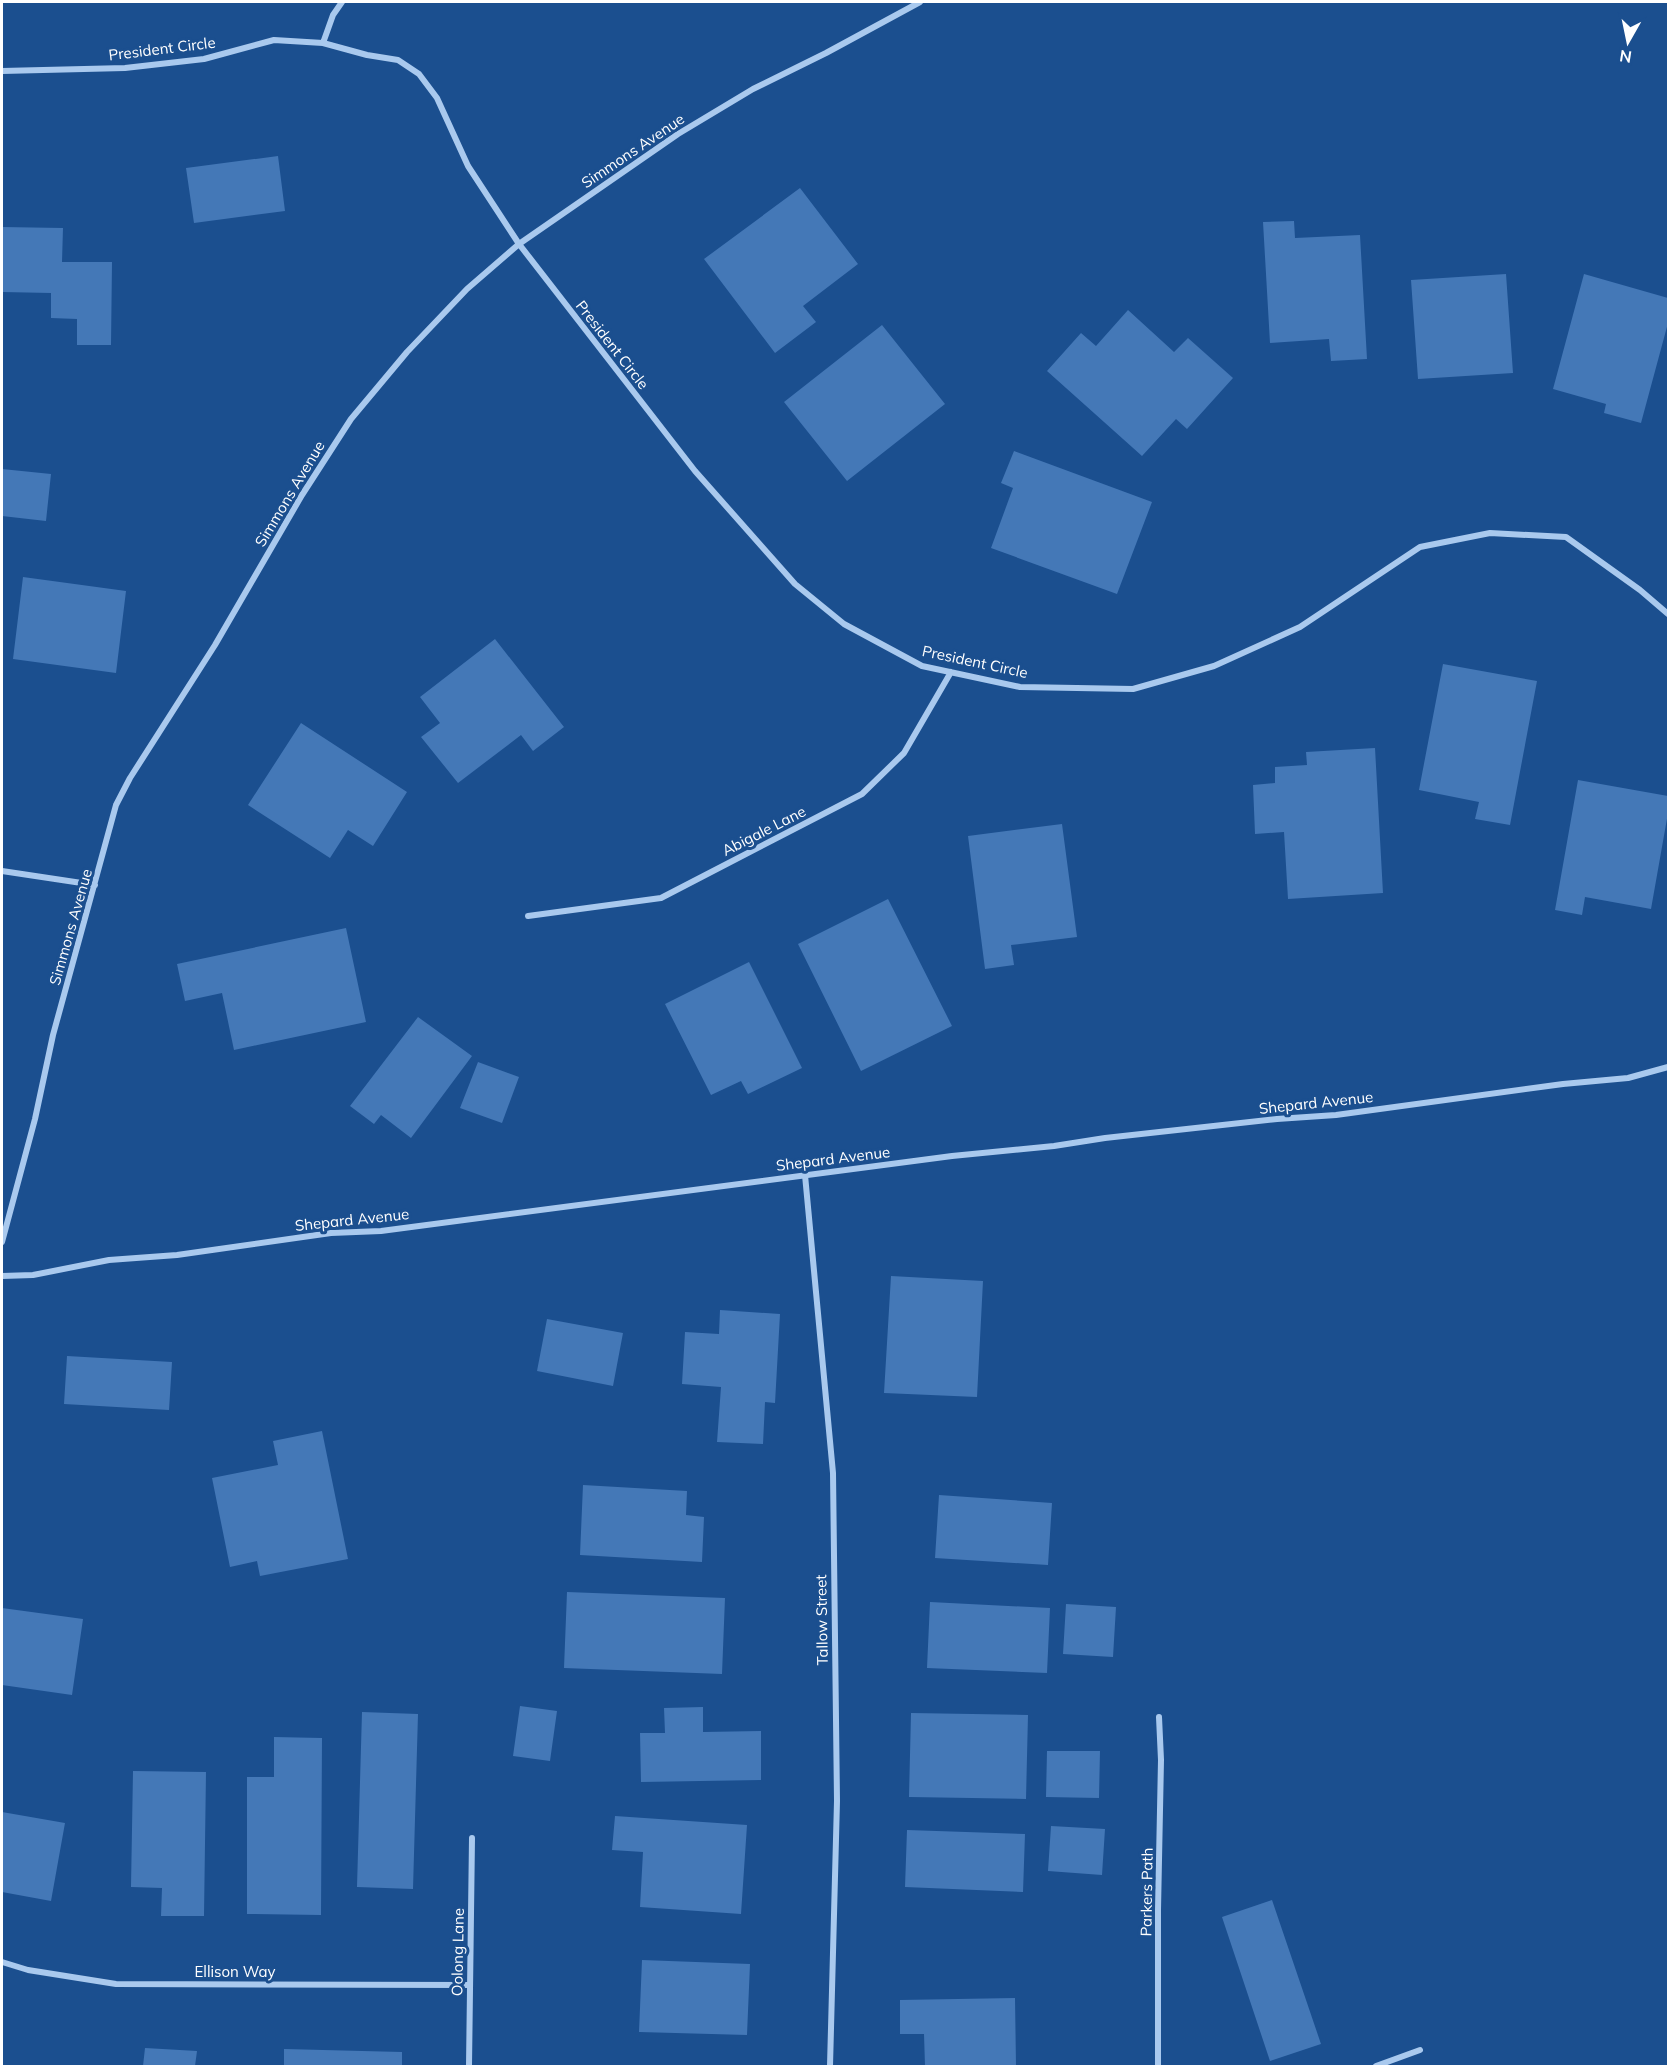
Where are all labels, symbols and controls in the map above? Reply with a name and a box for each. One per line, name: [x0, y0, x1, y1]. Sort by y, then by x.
north arrow: [1598, 12, 1658, 72]
street label: President Circle: [107, 33, 216, 64]
text: N: [1618, 46, 1633, 68]
street label: Simmons Avenue: [578, 109, 688, 192]
street label: President Circle: [572, 296, 653, 393]
street label: Simmons Avenue: [250, 437, 329, 550]
street label: President Circle: [921, 641, 1030, 682]
street label: Abigale Lane: [719, 801, 809, 860]
street label: Simmons Avenue: [45, 866, 96, 987]
street label: Shepard Avenue: [1258, 1087, 1374, 1118]
street label: Shepard Avenue: [775, 1142, 891, 1175]
street label: Shepard Avenue: [294, 1204, 410, 1235]
street label: Tallow Street: [811, 1574, 832, 1666]
street label: Parkers Path: [1136, 1847, 1157, 1937]
street label: Oolong Lane: [447, 1908, 468, 1996]
street label: Ellison Way: [195, 1962, 276, 1981]

